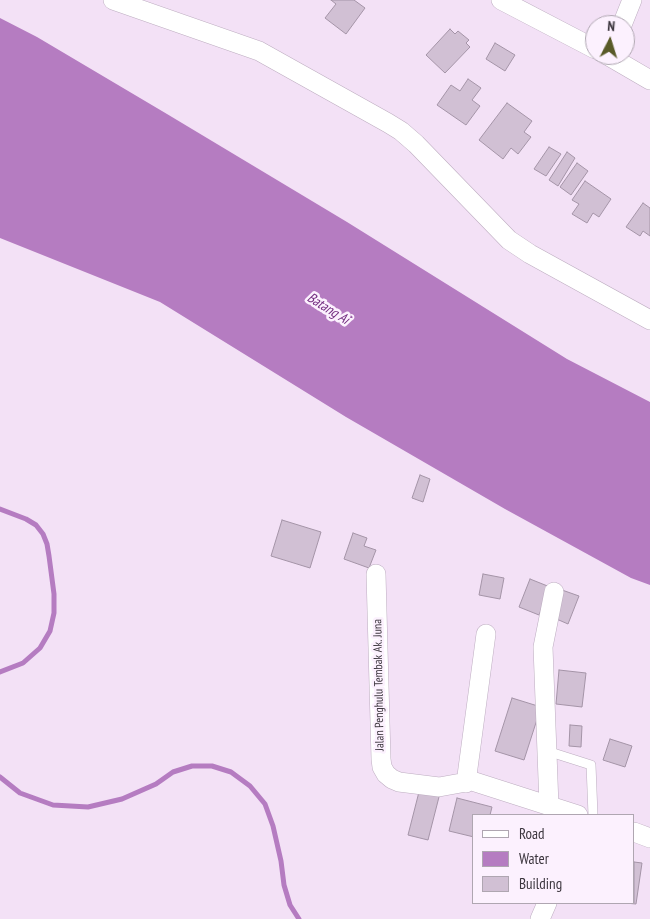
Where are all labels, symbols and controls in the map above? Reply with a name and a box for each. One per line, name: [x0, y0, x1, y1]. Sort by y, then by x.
north arrow: [585, 15, 635, 65]
text: N: [607, 17, 616, 35]
water label: Batang Ai: [304, 290, 352, 328]
street label: Jalan Penghulu Tembak Ak. Juna: [371, 619, 387, 751]
legend: [472, 814, 635, 904]
text: Road: [519, 824, 545, 843]
text: Water: [519, 849, 549, 868]
text: Building: [519, 874, 562, 893]

